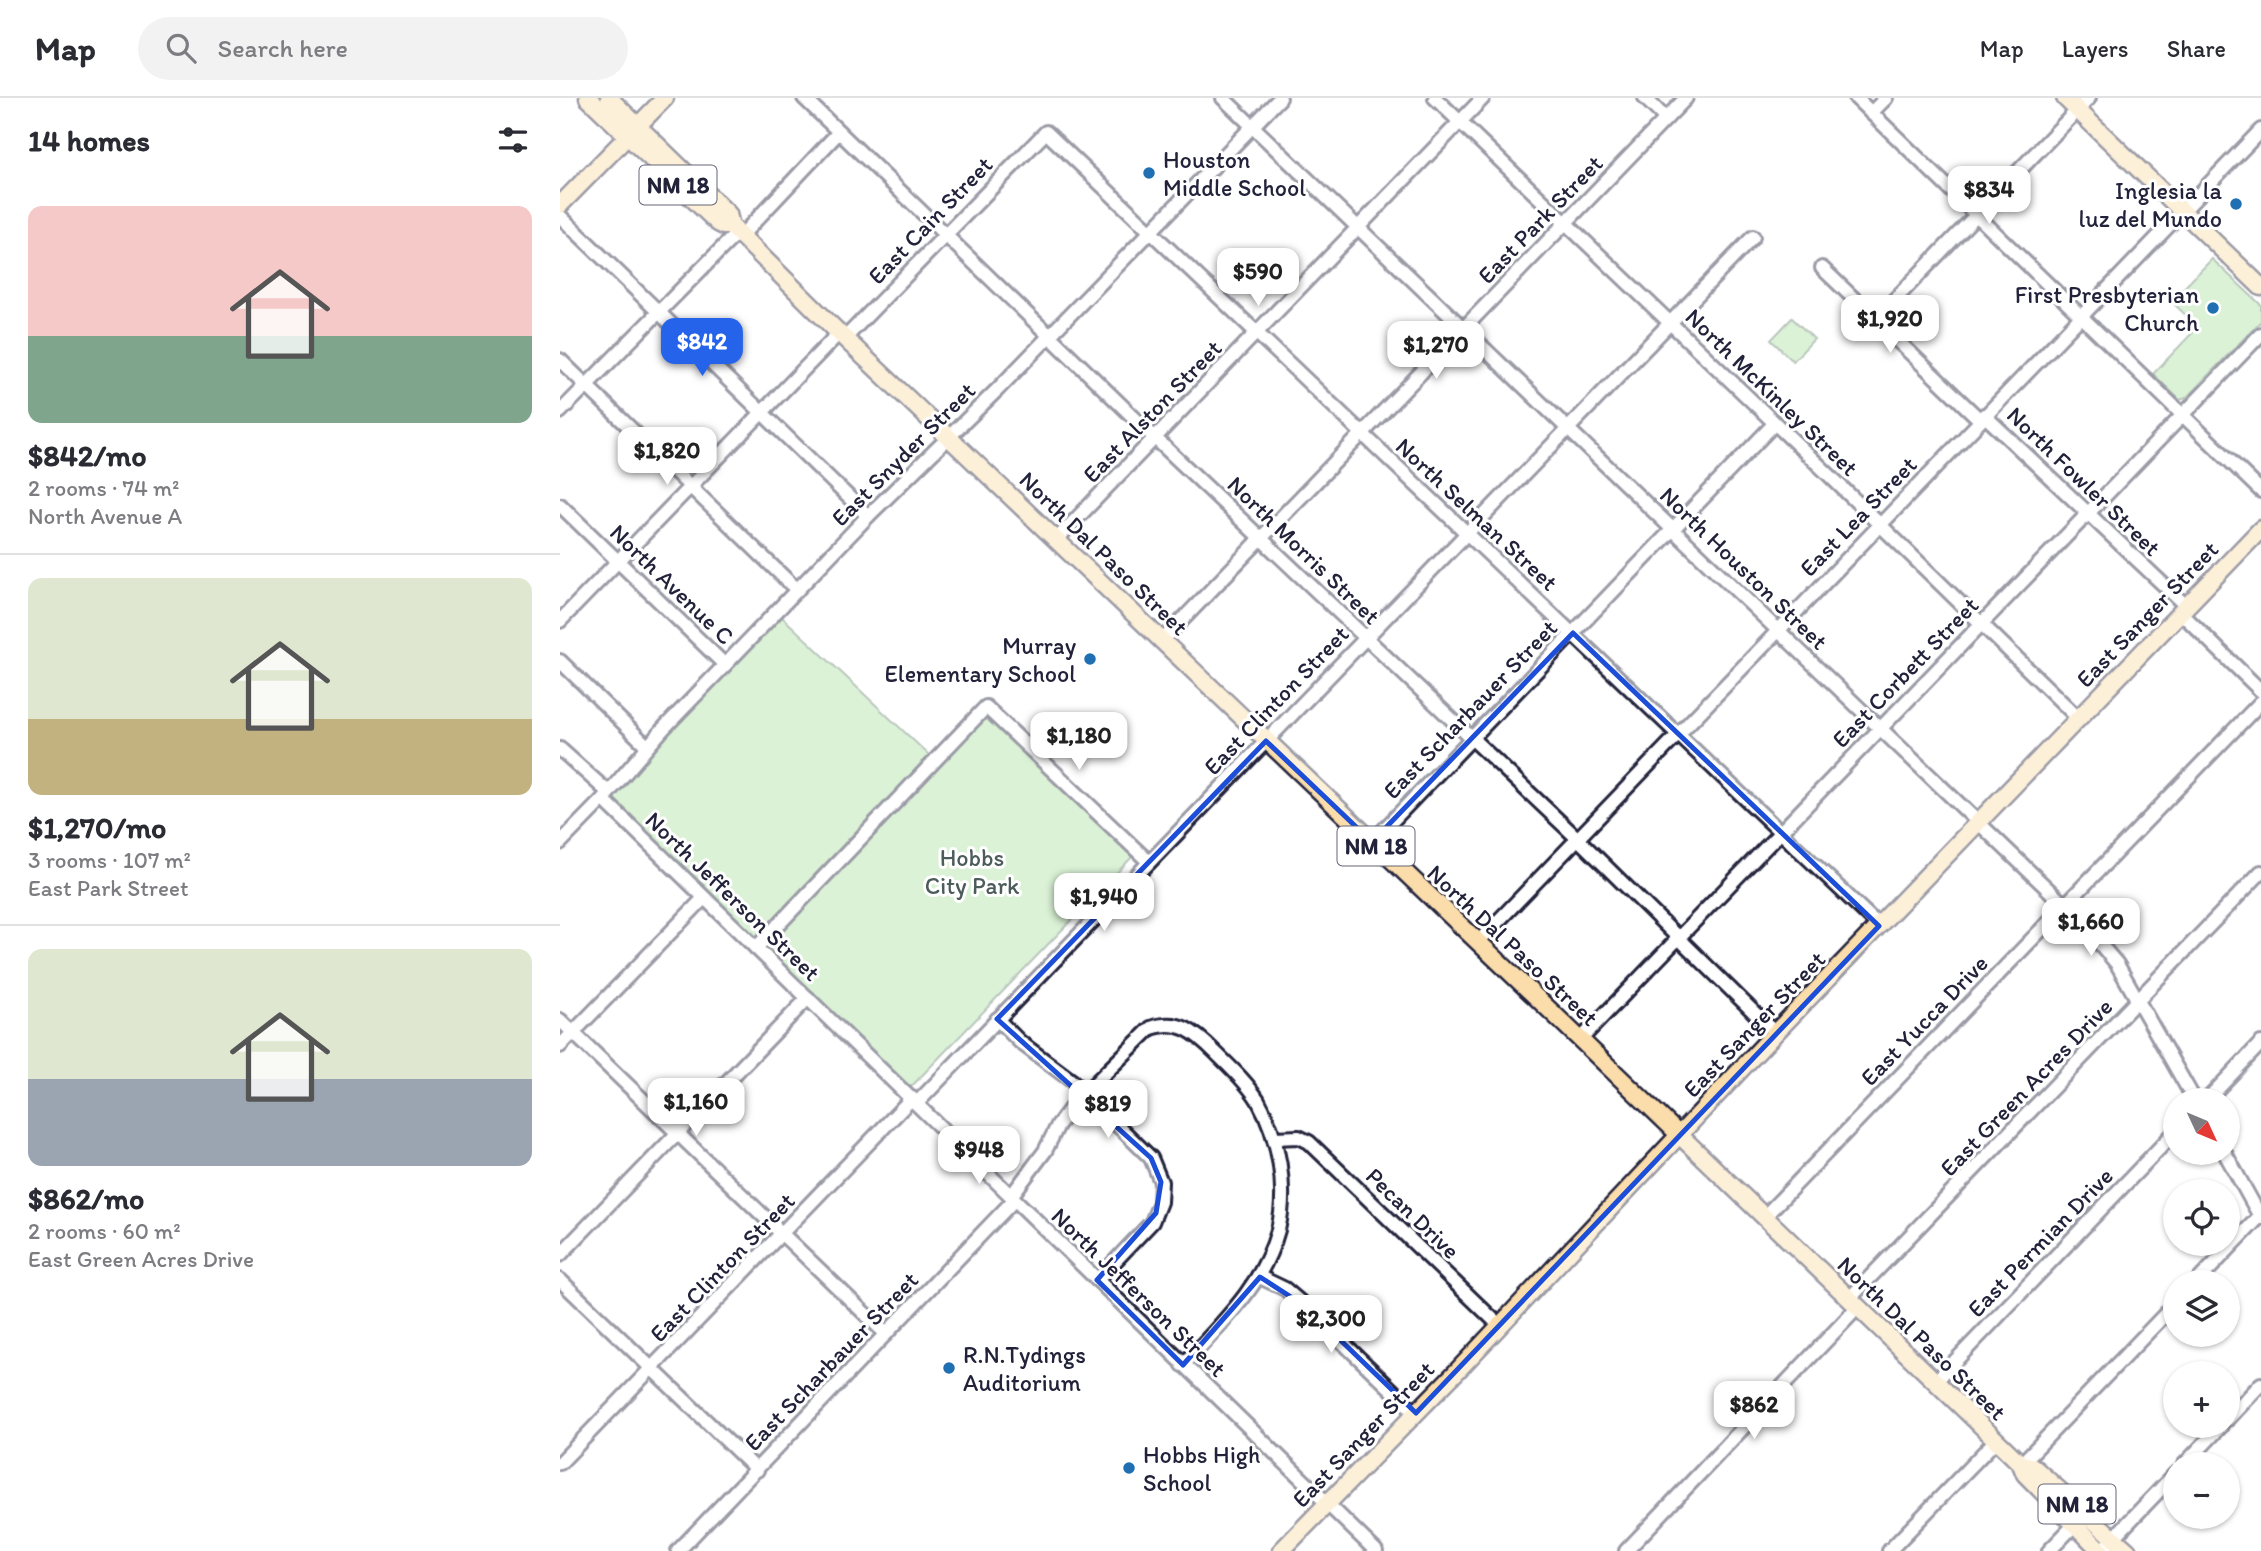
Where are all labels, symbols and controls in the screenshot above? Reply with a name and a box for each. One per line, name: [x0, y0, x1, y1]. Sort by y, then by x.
search box: [138, 17, 628, 80]
text: Map: [35, 29, 96, 68]
icon: search: [162, 29, 200, 67]
text: Search here: [218, 32, 348, 64]
text: Map: [1980, 34, 2024, 63]
text: Layers: [2062, 34, 2129, 63]
text: Share: [2167, 34, 2226, 63]
icon: filters: [494, 121, 532, 159]
text: 14 homes: [28, 122, 150, 159]
place label: Houston Middle School: [1163, 145, 1306, 202]
street label: East Park Street: [1471, 149, 1609, 289]
street label: East Cain Street: [862, 150, 998, 290]
marker: Houston Middle School: [1141, 165, 1157, 181]
road number: NM 18: [640, 166, 716, 204]
pin: $834: [1948, 166, 2030, 226]
text: $834: [1964, 175, 2014, 203]
place label: Inglesia la luz del Mundo: [2079, 176, 2222, 233]
marker: Inglesia la luz del Mundo: [2228, 196, 2244, 212]
pin: $590: [1217, 248, 1299, 308]
icon: home: [217, 251, 343, 377]
text: $590: [1233, 257, 1283, 285]
place label: First Presbyterian Church: [2015, 280, 2199, 337]
pin: $1,920: [1833, 296, 1947, 355]
marker: First Presbyterian Church: [2205, 300, 2221, 316]
street label: North McKinley Street: [1680, 302, 1864, 482]
text: $1,920: [1857, 304, 1923, 332]
pin: $842: [661, 318, 743, 378]
pin: $1,270: [1379, 322, 1493, 381]
text: $842: [677, 327, 727, 355]
text: $1,270: [1403, 330, 1469, 358]
street label: East Alston Street: [1076, 334, 1228, 488]
street label: East Snyder Street: [825, 376, 981, 532]
street label: North Fowler Street: [2001, 400, 2167, 562]
pin: $1,820: [610, 428, 724, 487]
street label: North Selman Street: [1390, 431, 1564, 597]
text: $1,820: [634, 436, 700, 464]
text: $842/mo: [28, 437, 147, 474]
street label: East Lea Street: [1794, 450, 1922, 582]
street label: North Dal Paso Street: [1014, 465, 1194, 641]
street label: North Morris Street: [1222, 470, 1386, 630]
text: 2 rooms · 74 m²: [28, 474, 180, 502]
street label: North Houston Street: [1654, 481, 1834, 655]
text: North Avenue A: [28, 502, 182, 530]
street label: North Avenue C: [604, 518, 740, 650]
street label: East Sanger Street: [2070, 535, 2224, 693]
street label: East Corbett Street: [1826, 591, 1984, 753]
street label: East Scharbauer Street: [1377, 613, 1563, 805]
street label: East Clinton Street: [1197, 619, 1355, 781]
icon: home: [217, 623, 343, 749]
place label: Murray Elementary School: [885, 631, 1077, 688]
marker: Murray Elementary School: [1082, 651, 1098, 667]
pin: $1,180: [1022, 712, 1136, 772]
text: $1,180: [1046, 721, 1112, 749]
street label: North Jefferson Street: [640, 805, 826, 987]
text: $1,270/mo: [28, 809, 166, 846]
road number: NM 18: [1338, 826, 1414, 866]
park label: Hobbs City Park: [925, 843, 1020, 900]
text: 3 rooms · 107 m²: [28, 846, 191, 874]
street label: North Dal Paso Street: [1421, 858, 1605, 1032]
text: East Park Street: [28, 874, 189, 902]
pin: $1,940: [1047, 874, 1161, 933]
text: $1,940: [1070, 882, 1138, 910]
pin: $1,660: [2034, 898, 2148, 958]
text: $1,660: [2058, 907, 2124, 935]
street label: East Sanger Street: [1677, 945, 1831, 1103]
street label: East Yucca Drive: [1854, 948, 1994, 1092]
street label: East Green Acres Drive: [1934, 992, 2118, 1182]
icon: home: [217, 994, 343, 1120]
pin: $1,160: [639, 1079, 753, 1138]
pin: $819: [1067, 1080, 1149, 1140]
text: $1,160: [664, 1087, 728, 1115]
north arrow: [2163, 1088, 2240, 1166]
map controls: [2163, 1088, 2240, 1529]
text: $819: [1085, 1089, 1131, 1117]
pin: $948: [938, 1126, 1020, 1186]
text: $948: [954, 1135, 1004, 1163]
street label: Pecan Drive: [1360, 1161, 1466, 1265]
street label: East Permian Drive: [1961, 1161, 2119, 1323]
button: locate: [2163, 1179, 2240, 1256]
text: $862/mo: [28, 1180, 144, 1217]
street label: East Clinton Street: [643, 1186, 801, 1348]
street label: North Jefferson Street: [1046, 1201, 1232, 1383]
text: 2 rooms · 60 m²: [28, 1217, 181, 1245]
text: East Green Acres Drive: [28, 1245, 254, 1273]
street label: North Dal Paso Street: [1832, 1250, 2012, 1426]
street label: East Scharbauer Street: [738, 1265, 924, 1457]
button: layers: [2163, 1270, 2240, 1347]
pin: $2,300: [1274, 1296, 1388, 1355]
text: $2,300: [1296, 1304, 1366, 1332]
place label: R.N.Tydings Auditorium: [963, 1340, 1086, 1397]
street label: East Sanger Street: [1286, 1355, 1440, 1513]
marker: R.N.Tydings Auditorium: [941, 1360, 957, 1376]
button: +: [2163, 1361, 2240, 1438]
pin: $862: [1713, 1382, 1795, 1441]
text: $862: [1730, 1390, 1778, 1418]
place label: Hobbs High School: [1143, 1440, 1260, 1497]
button: −: [2163, 1452, 2240, 1529]
marker: Hobbs High School: [1121, 1460, 1137, 1476]
road number: NM 18: [2038, 1484, 2116, 1524]

